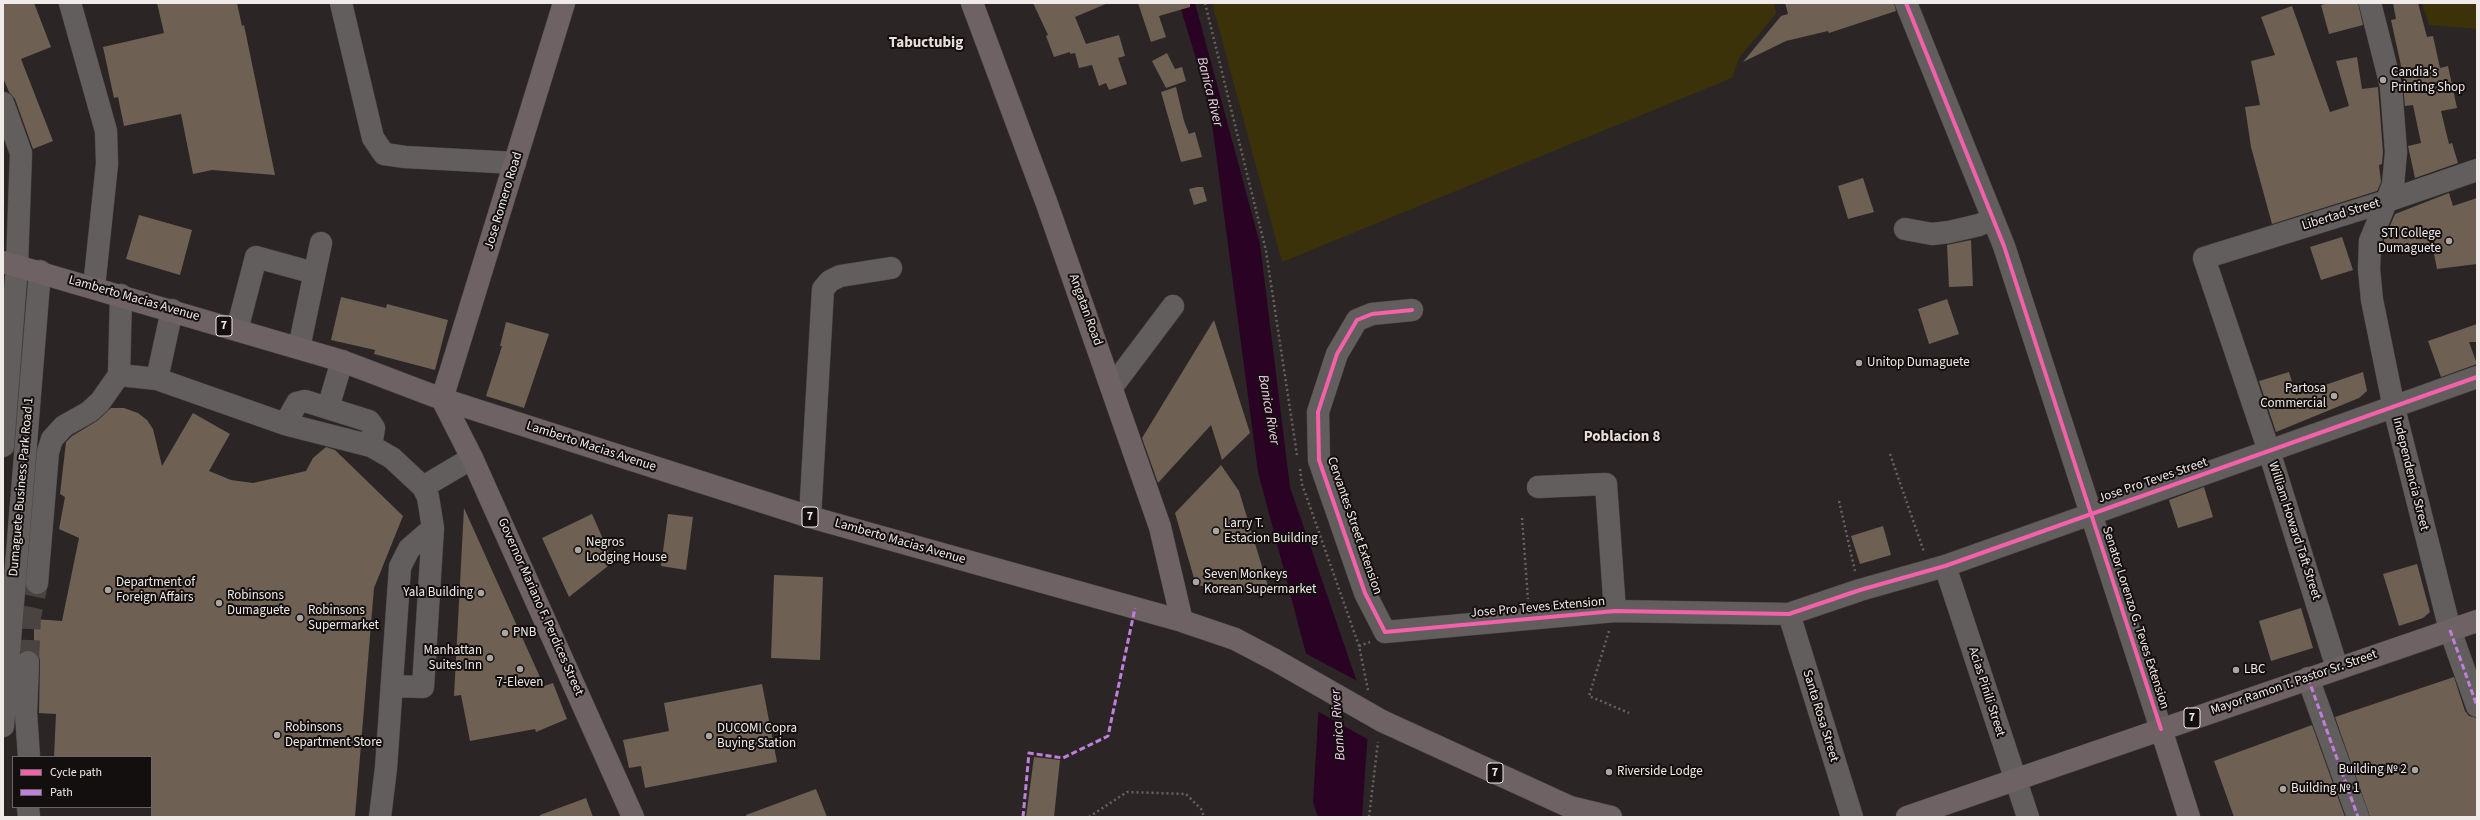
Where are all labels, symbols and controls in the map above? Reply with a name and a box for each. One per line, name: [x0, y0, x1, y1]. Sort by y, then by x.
district label: Tabuctubig: [889, 35, 963, 53]
water label: Banica River: [1192, 55, 1226, 129]
place label: Candia's Printing Shop: [2391, 65, 2465, 96]
marker: Candia's Printing Shop: [2378, 75, 2388, 85]
street label: Jose Romero Road: [482, 150, 526, 252]
street label: Libertad Street: [2300, 196, 2382, 234]
place label: STI College Dumaguete: [2378, 226, 2441, 257]
marker: STI College Dumaguete: [2444, 236, 2454, 246]
street label: Angatan Road: [1065, 272, 1105, 348]
street label: Lamberto Macias Avenue: [67, 273, 201, 325]
road number: 7: [216, 316, 232, 336]
place label: Unitop Dumaguete: [1867, 355, 1970, 371]
marker: Unitop Dumaguete: [1854, 358, 1864, 368]
water label: Banica River: [1254, 373, 1282, 447]
place label: Partosa Commercial: [2260, 381, 2326, 412]
marker: Partosa Commercial: [2329, 391, 2339, 401]
street label: Dumaguete Business Park Road 1: [6, 397, 38, 577]
street label: Independencia Street: [2388, 416, 2432, 532]
street label: Lamberto Macias Avenue: [524, 419, 658, 475]
district label: Poblacion 8: [1584, 429, 1660, 447]
street label: Cervantes Street Extension: [1323, 455, 1385, 597]
street label: Jose Pro Teves Street: [2096, 455, 2210, 507]
street label: William Howard Taft Street: [2264, 460, 2324, 602]
road number: 7: [802, 507, 818, 527]
street label: Governor Mariano F. Perdices Street: [494, 516, 586, 698]
street label: Lamberto Macias Avenue: [833, 516, 967, 568]
place label: Larry T. Estacion Building: [1224, 516, 1318, 547]
street label: Senator Lorenzo G. Teves Extension: [2098, 525, 2172, 711]
marker: Larry T. Estacion Building: [1211, 526, 1221, 536]
place label: Negros Lodging House: [586, 535, 667, 566]
marker: Negros Lodging House: [573, 545, 583, 555]
place label: Seven Monkeys Korean Supermarket: [1204, 567, 1316, 598]
place label: Department of Foreign Affairs: [116, 575, 195, 606]
marker: Seven Monkeys Korean Supermarket: [1191, 577, 1201, 587]
marker: Department of Foreign Affairs: [103, 585, 113, 595]
place label: Yala Building: [403, 585, 473, 601]
place label: Robinsons Dumaguete: [227, 588, 290, 619]
marker: Yala Building: [476, 588, 486, 598]
street label: Jose Pro Teves Extension: [1470, 594, 1606, 622]
marker: Robinsons Dumaguete: [214, 598, 224, 608]
place label: Robinsons Supermarket: [308, 603, 379, 634]
marker: Robinsons Supermarket: [295, 613, 305, 623]
place label: PNB: [513, 625, 536, 641]
marker: PNB: [500, 628, 510, 638]
place label: Manhattan Suites Inn: [424, 643, 482, 674]
street label: Acias Pinili Street: [1964, 645, 2008, 739]
street label: Mayor Ramon T. Pastor Sr. Street: [2209, 647, 2379, 719]
marker: Manhattan Suites Inn: [485, 653, 495, 663]
place label: LBC: [2244, 662, 2265, 678]
marker: 7-Eleven: [515, 664, 525, 674]
marker: LBC: [2231, 665, 2241, 675]
street label: Santa Rosa Street: [1799, 668, 1841, 764]
place label: 7-Eleven: [497, 675, 543, 691]
water label: Banica River: [1328, 689, 1350, 761]
road number: 7: [2184, 708, 2200, 728]
place label: Robinsons Department Store: [285, 720, 382, 751]
place label: DUCOMI Copra Buying Station: [717, 721, 797, 752]
marker: Robinsons Department Store: [272, 730, 282, 740]
marker: DUCOMI Copra Buying Station: [704, 731, 714, 741]
legend: [12, 756, 152, 808]
place label: Building № 2: [2338, 762, 2407, 778]
road number: 7: [1487, 763, 1503, 783]
text: Cycle path: [50, 764, 102, 781]
place label: Riverside Lodge: [1617, 764, 1703, 780]
marker: Building № 2: [2410, 765, 2420, 775]
marker: Riverside Lodge: [1604, 767, 1614, 777]
place label: Building № 1: [2291, 781, 2360, 797]
text: Path: [50, 784, 73, 801]
marker: Building № 1: [2278, 784, 2288, 794]

